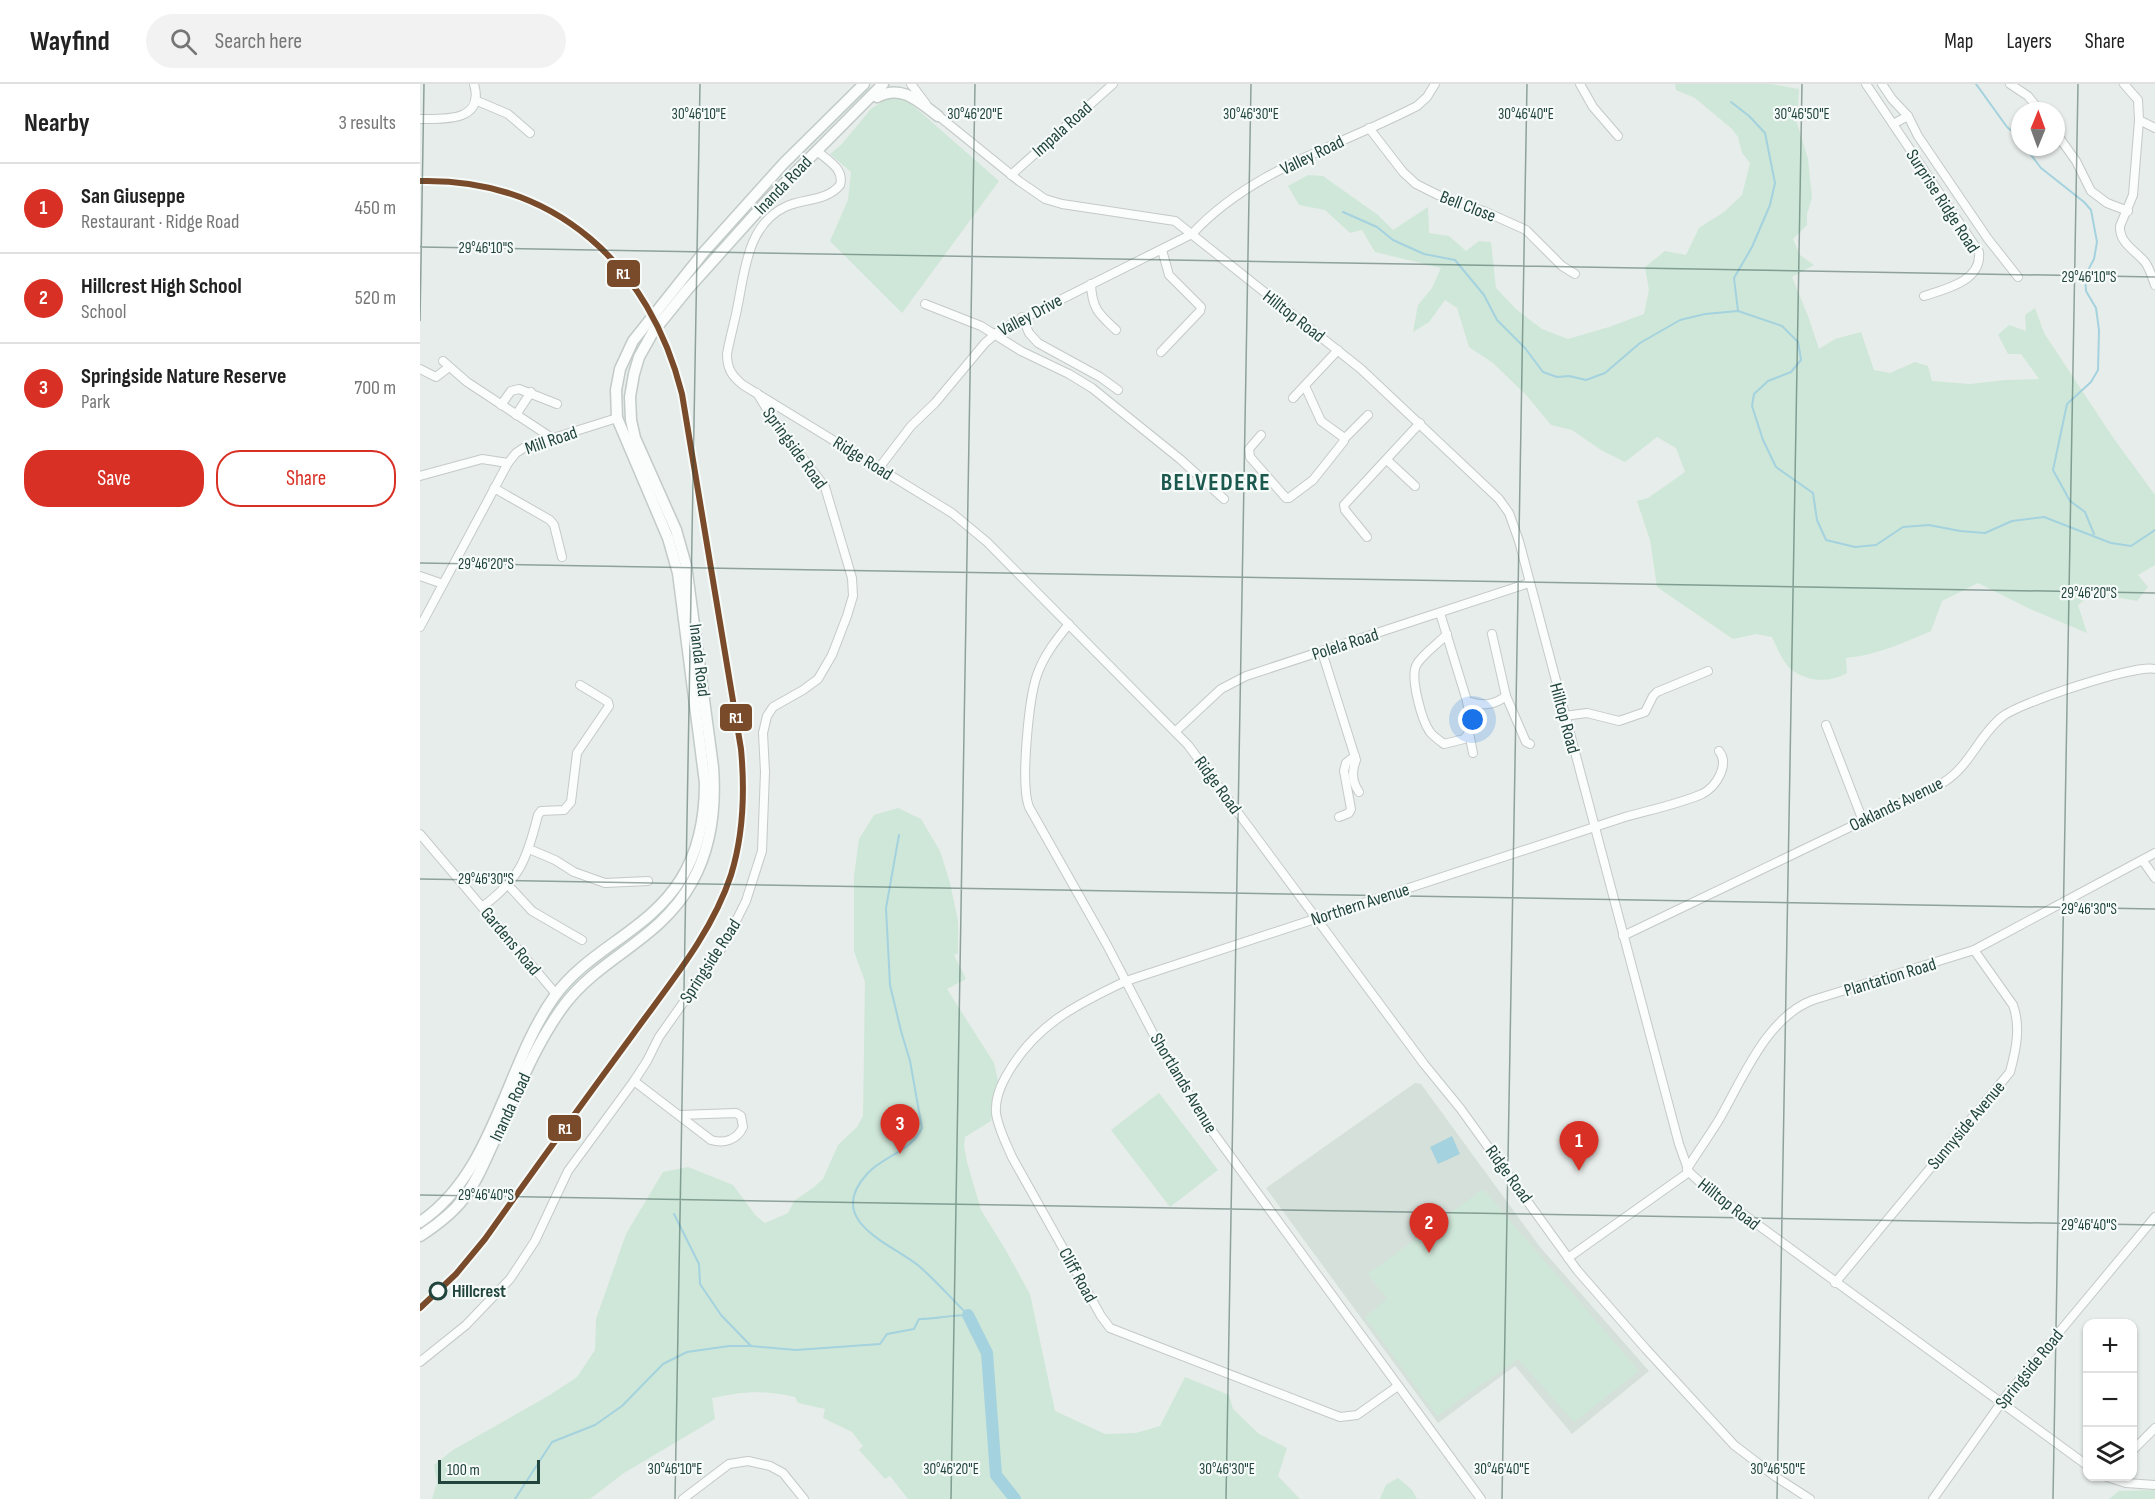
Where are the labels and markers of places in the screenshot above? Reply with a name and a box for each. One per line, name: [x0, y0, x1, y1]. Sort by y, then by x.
pin: 3: [880, 1104, 920, 1154]
pin: 1: [1560, 1122, 1598, 1171]
pin: 2: [1410, 1204, 1448, 1253]
place label: Hillcrest: [452, 1281, 506, 1302]
marker: Hillcrest: [429, 1282, 447, 1300]

